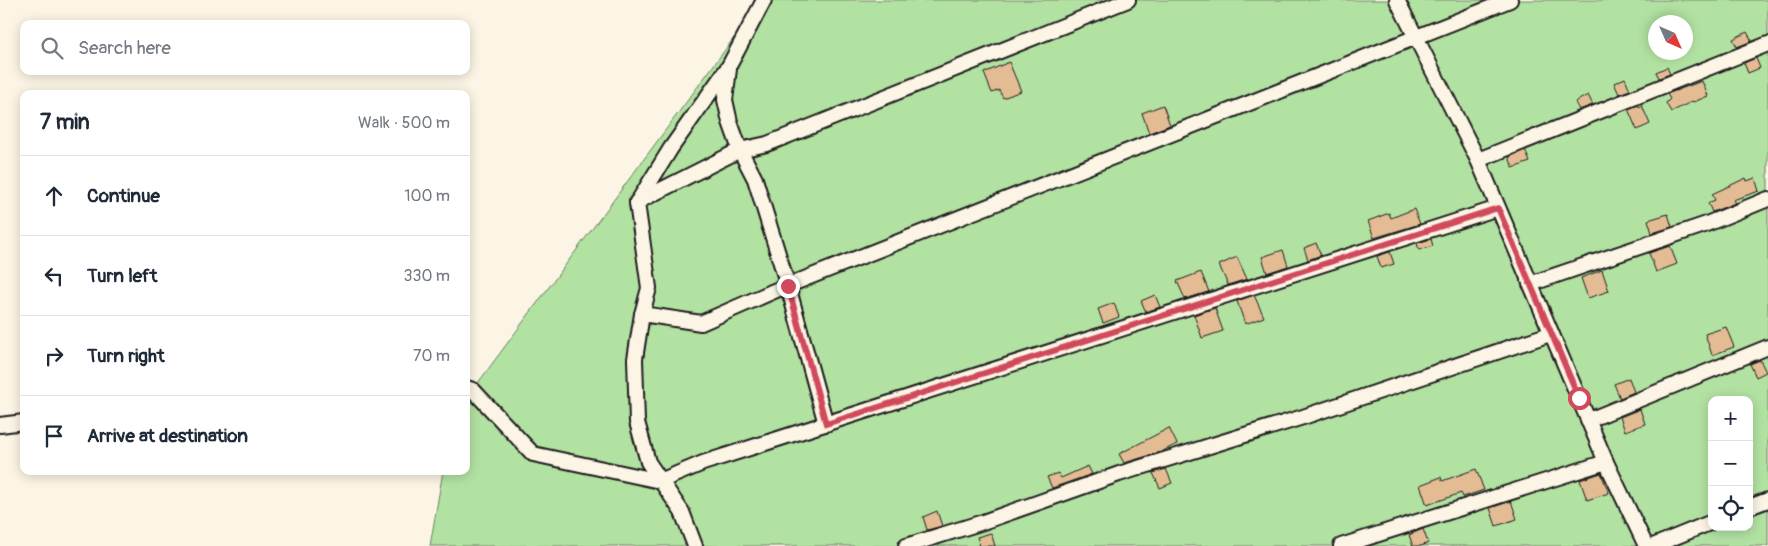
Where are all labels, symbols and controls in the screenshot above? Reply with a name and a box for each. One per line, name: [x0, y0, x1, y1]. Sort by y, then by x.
north arrow: [1648, 15, 1693, 60]
search box: [20, 20, 470, 75]
icon: search: [38, 34, 66, 62]
text: Search here: [78, 36, 171, 60]
text: 7 min: [40, 109, 90, 136]
text: Walk · 500 m: [358, 113, 450, 133]
icon: ahead: [40, 182, 68, 210]
text: Continue: [87, 184, 160, 208]
text: 100 m: [404, 186, 450, 206]
icon: left: [40, 262, 68, 290]
text: Turn left: [87, 264, 157, 288]
text: 330 m: [404, 266, 450, 286]
route end: [777, 275, 800, 298]
icon: right: [40, 342, 68, 370]
text: Turn right: [87, 344, 165, 368]
text: 70 m: [413, 346, 450, 366]
route start: [1568, 387, 1591, 410]
map controls: [1708, 396, 1753, 531]
button: +: [1708, 396, 1753, 441]
icon: arrive: [40, 422, 68, 450]
text: Arrive at destination: [87, 424, 248, 448]
button: −: [1708, 441, 1753, 486]
button: locate: [1708, 486, 1753, 531]

